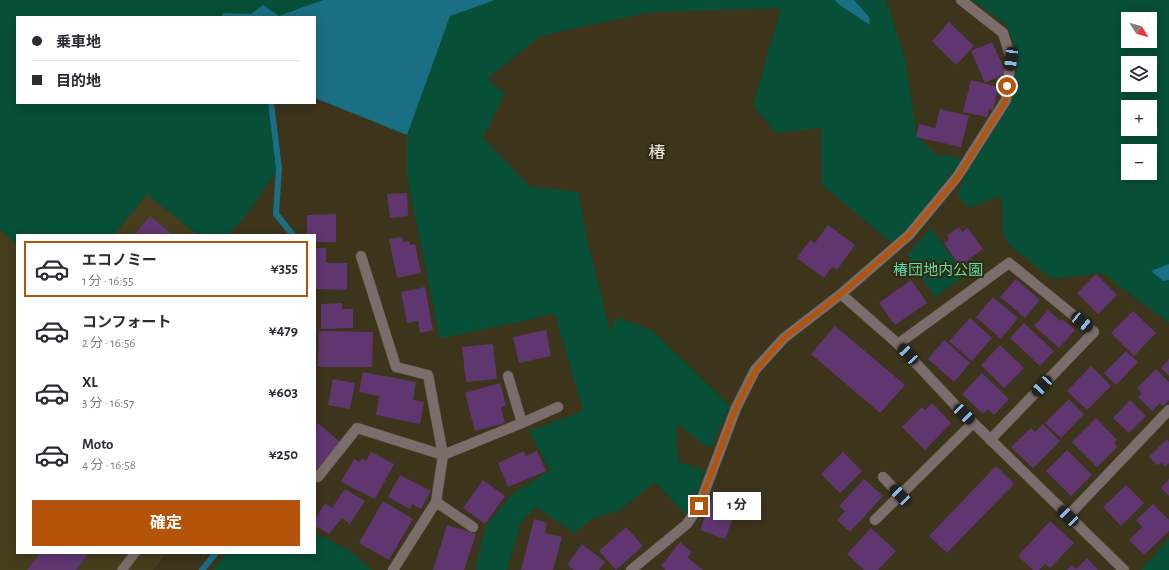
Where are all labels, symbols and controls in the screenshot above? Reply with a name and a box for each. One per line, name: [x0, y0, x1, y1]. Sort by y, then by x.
north arrow: [1121, 12, 1157, 48]
map controls: [1121, 12, 1157, 180]
text: 乗車地: [56, 35, 101, 50]
car: [1004, 46, 1018, 72]
button: layers: [1121, 56, 1157, 92]
text: 目的地: [56, 74, 101, 89]
route start: [998, 77, 1016, 95]
button: +: [1121, 100, 1157, 136]
district label: 椿: [649, 144, 666, 161]
button: −: [1121, 144, 1157, 180]
icon: car: [34, 251, 70, 287]
text: エコノミー: [82, 253, 157, 268]
text: ¥355: [271, 261, 298, 276]
park label: 椿団地内公園: [893, 262, 983, 278]
text: 1 分 · 16:55: [82, 275, 133, 288]
car: [1069, 310, 1095, 334]
icon: car: [34, 313, 70, 349]
text: コンフォート: [82, 315, 172, 330]
text: ¥479: [269, 323, 298, 338]
text: 2 分 · 16:56: [82, 337, 135, 350]
car: [895, 341, 921, 367]
car: [1029, 373, 1055, 399]
icon: car: [34, 375, 70, 411]
text: XL: [82, 375, 98, 390]
text: ¥603: [269, 385, 298, 400]
text: 3 分 · 16:57: [82, 397, 134, 410]
car: [951, 401, 977, 427]
icon: car: [34, 437, 70, 473]
text: Moto: [82, 437, 114, 452]
text: ¥250: [269, 447, 298, 462]
text: 4 分 · 16:58: [82, 459, 136, 472]
car: [887, 482, 913, 508]
callout: 1 分: [713, 492, 761, 520]
route end: [690, 497, 708, 515]
text: 1 分: [727, 499, 747, 512]
button: 確定: [32, 500, 300, 546]
car: [1055, 503, 1081, 529]

